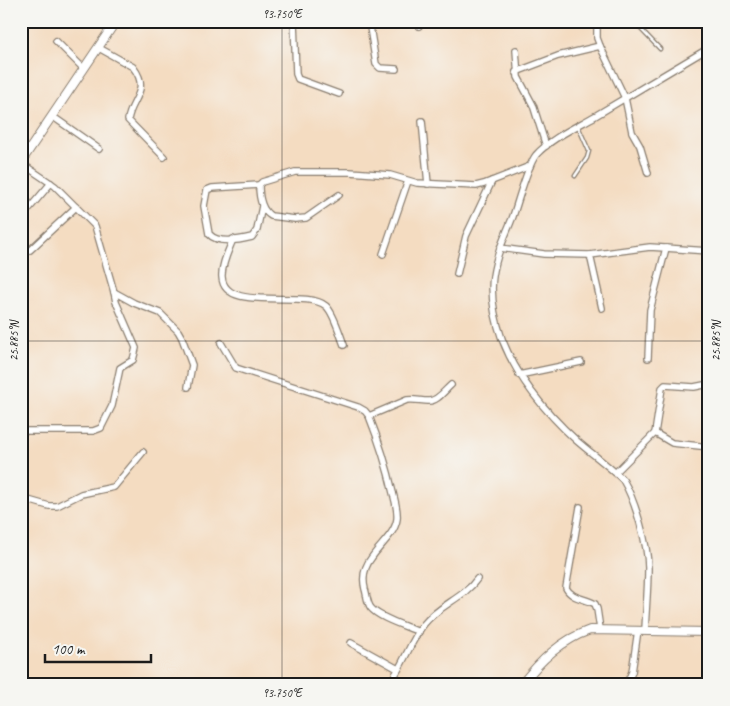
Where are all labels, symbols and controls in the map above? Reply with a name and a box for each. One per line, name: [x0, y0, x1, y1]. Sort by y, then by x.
text: 93.750°E: [262, 6, 303, 22]
text: 25.885°N: [6, 319, 22, 361]
text: 25.885°N: [708, 319, 724, 361]
scale bar: [45, 631, 151, 663]
text: 100 m: [52, 640, 86, 659]
text: 93.750°E: [262, 685, 303, 701]

